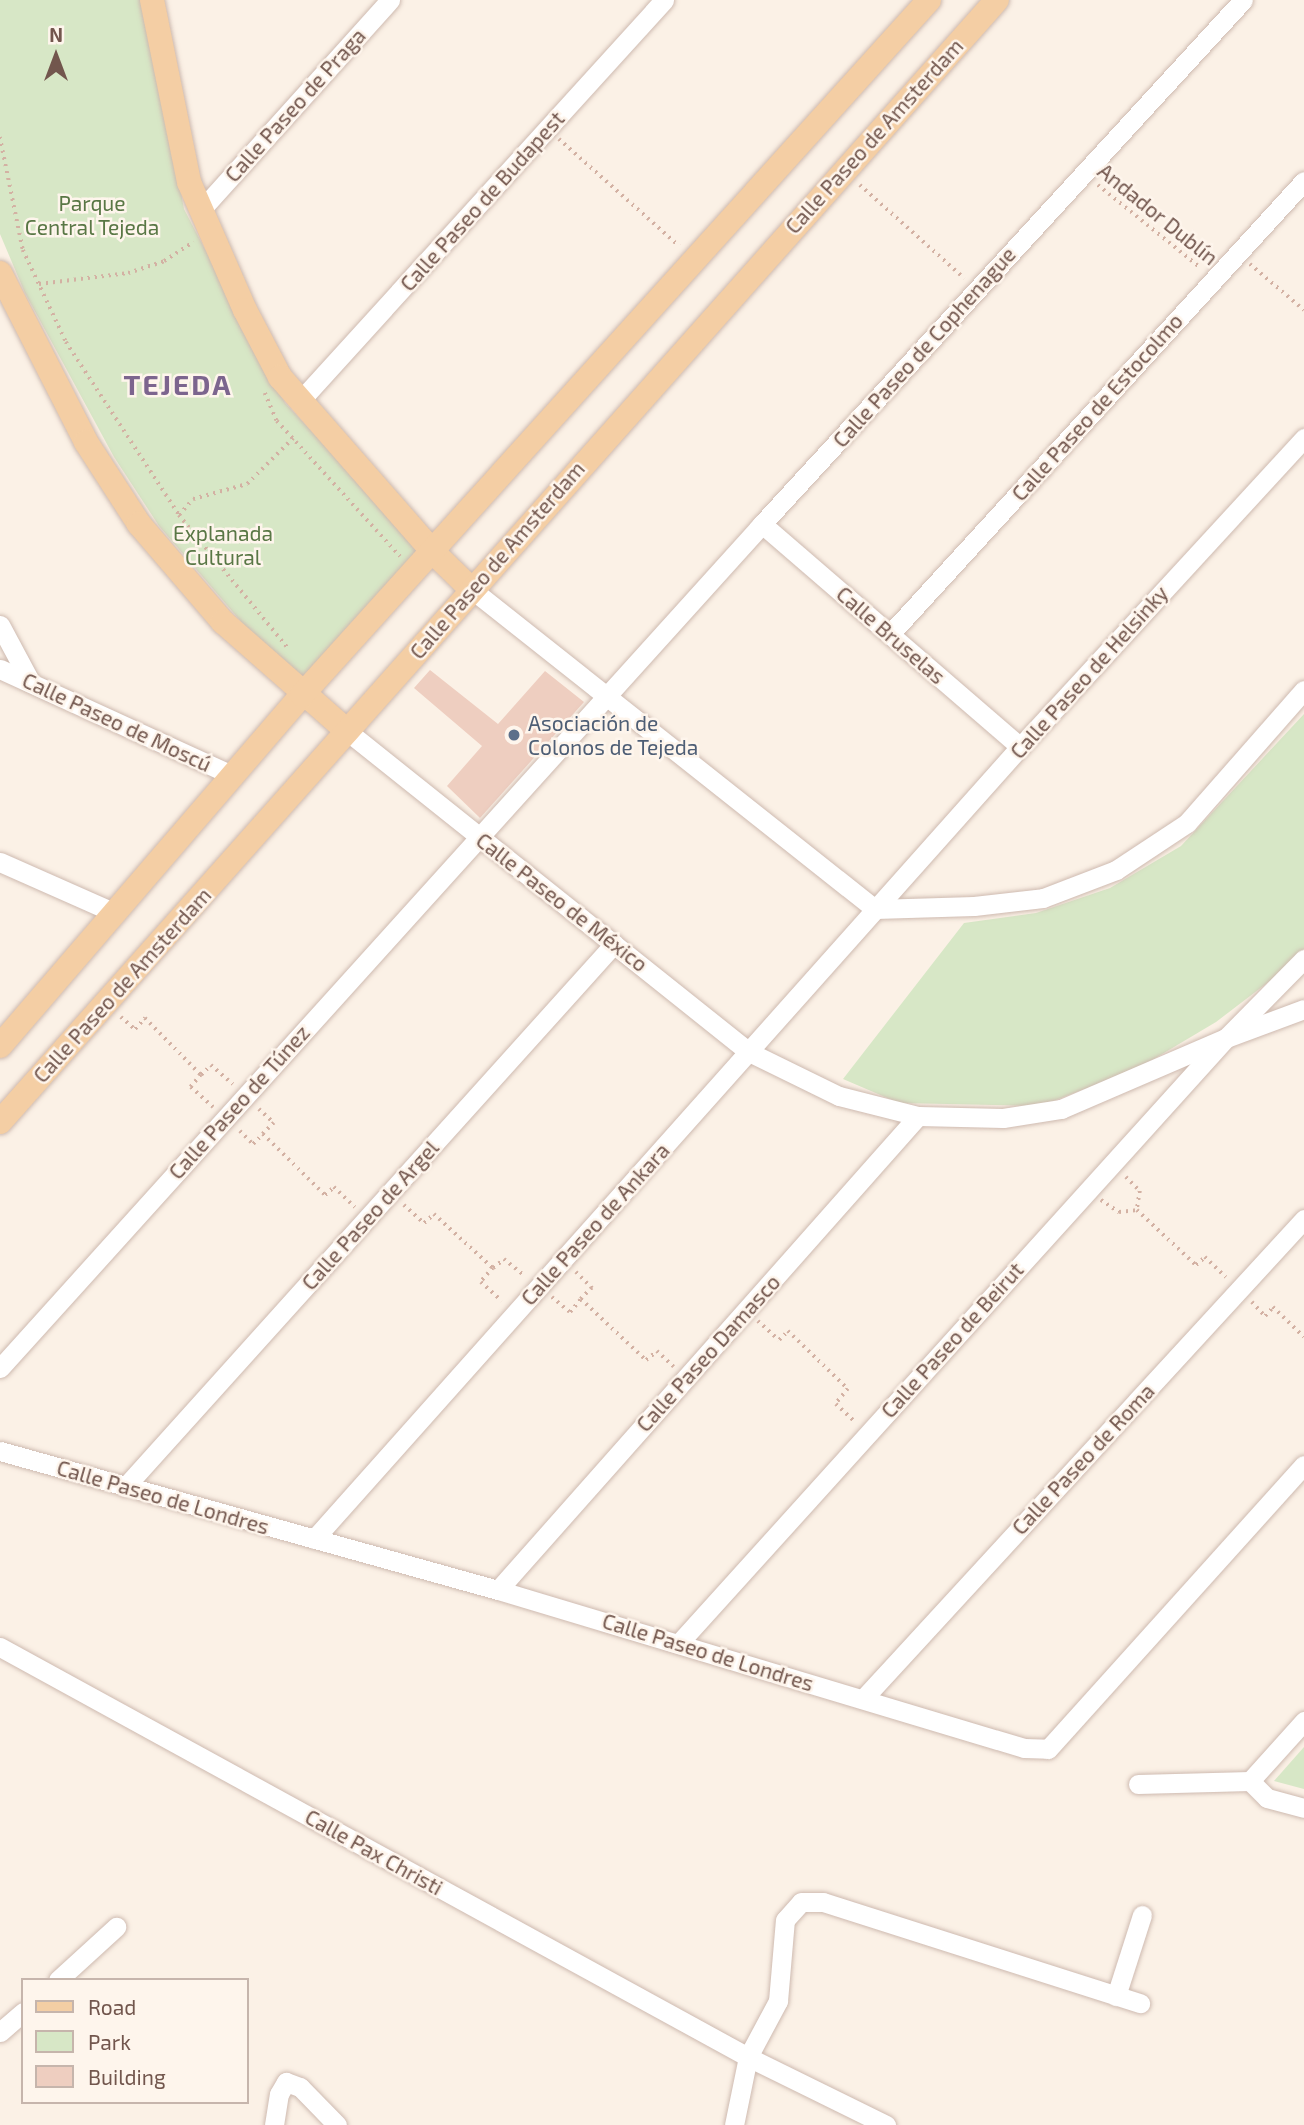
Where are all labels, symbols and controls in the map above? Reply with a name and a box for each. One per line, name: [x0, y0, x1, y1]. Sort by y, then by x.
north arrow: [21, 21, 91, 91]
text: N: [49, 23, 63, 46]
street label: Calle Paseo de Praga: [219, 23, 371, 187]
street label: Calle Paseo de Amsterdam: [780, 33, 968, 239]
street label: Calle Paseo de Budapest: [395, 106, 569, 296]
street label: Andador Dublín: [1093, 158, 1223, 270]
park label: Parque Central Tejeda: [24, 190, 160, 240]
street label: Calle Paseo de Cophenague: [827, 242, 1021, 452]
street label: Calle Paseo de Estocolmo: [1006, 308, 1188, 506]
district label: TEJEDA: [124, 367, 232, 401]
street label: Calle Paseo de Amsterdam: [404, 456, 590, 664]
park label: Explanada Cultural: [173, 520, 273, 570]
street label: Calle Paseo de Helsinky: [1005, 580, 1173, 764]
street label: Calle Bruselas: [832, 581, 950, 689]
street label: Calle Paseo de Moscú: [19, 667, 215, 777]
place label: Asociación de Colonos de Tejeda: [528, 710, 699, 760]
marker: Asociación de Colonos de Tejeda: [506, 727, 522, 743]
street label: Calle Paseo de México: [471, 827, 653, 977]
street label: Calle Paseo de Amsterdam: [28, 882, 216, 1088]
street label: Calle Paseo de Túnez: [163, 1020, 315, 1184]
street label: Calle Paseo de Argel: [296, 1135, 444, 1295]
street label: Calle Paseo de Ankara: [515, 1138, 675, 1310]
street label: Calle Paseo de Beirut: [876, 1257, 1028, 1423]
street label: Calle Paseo Damasco: [631, 1269, 785, 1437]
street label: Calle Paseo de Roma: [1007, 1378, 1159, 1540]
street label: Calle Paseo de Londres: [54, 1455, 272, 1539]
street label: Calle Paseo de Londres: [599, 1608, 817, 1696]
street label: Calle Pax Christi: [301, 1804, 447, 1900]
legend: [21, 1978, 248, 2104]
text: Road: [88, 1994, 136, 2019]
text: Park: [88, 2029, 131, 2054]
text: Building: [88, 2064, 166, 2089]

